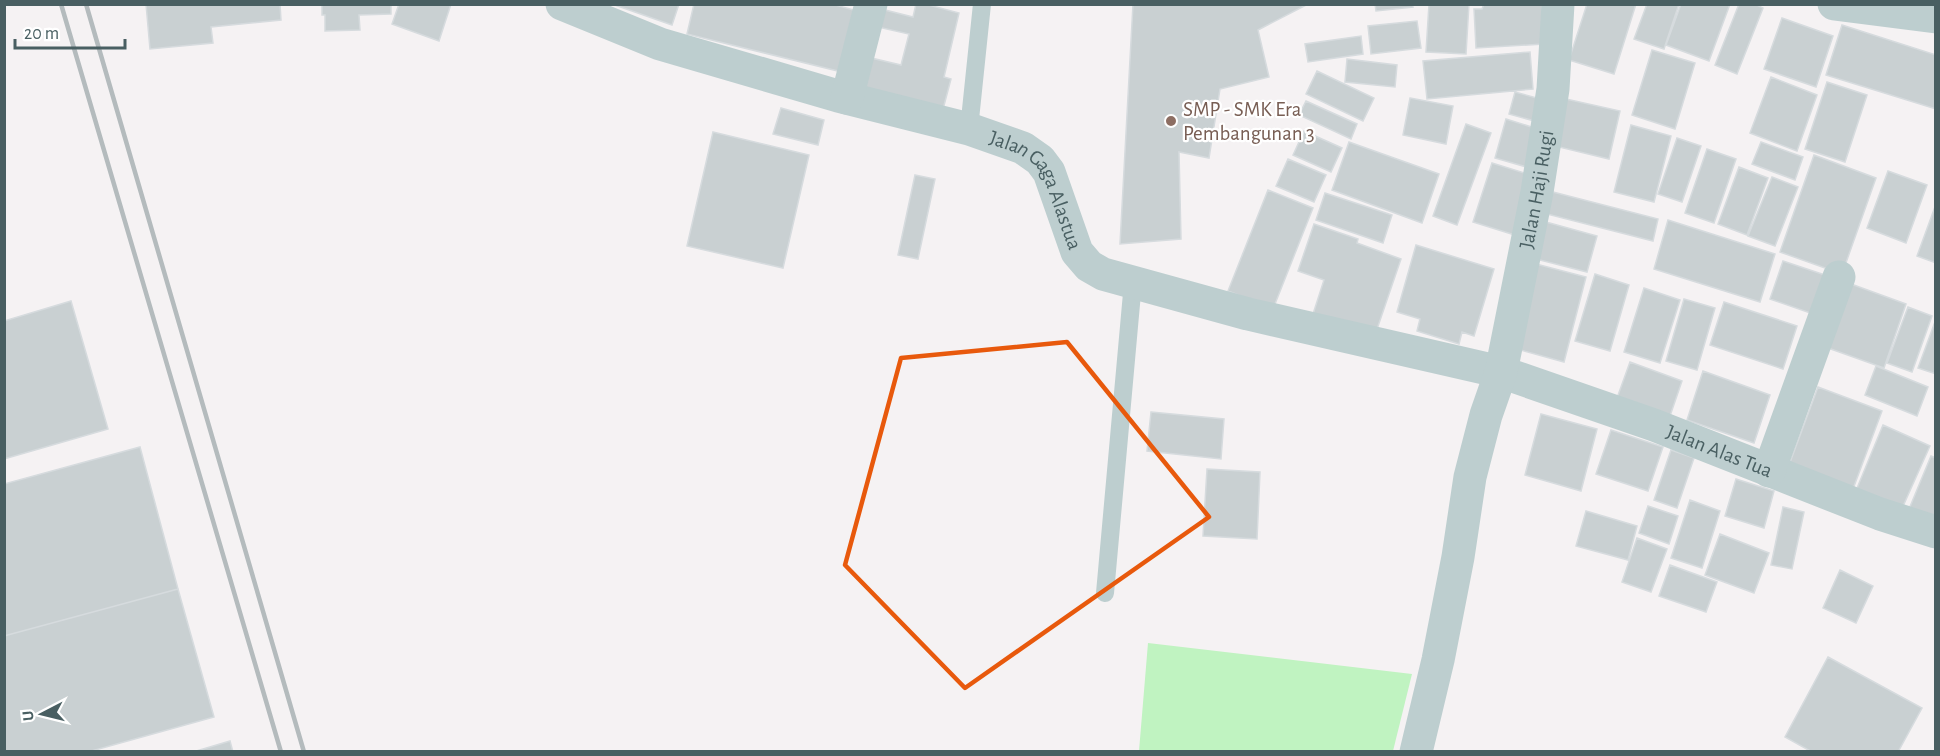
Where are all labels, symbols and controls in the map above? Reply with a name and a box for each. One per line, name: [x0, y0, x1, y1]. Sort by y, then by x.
scale bar: [15, 12, 124, 50]
text: 20 m: [24, 25, 59, 43]
place label: SMP - SMK Era Pembangunan 3: [1183, 99, 1315, 144]
marker: SMP - SMK Era Pembangunan 3: [1164, 114, 1178, 128]
street label: Jalan Gaga Alastua: [987, 127, 1085, 253]
street label: Jalan Haji Rugi: [1516, 129, 1557, 251]
street label: Jalan Alas Tua: [1663, 421, 1776, 482]
north arrow: [12, 684, 72, 744]
text: U: [20, 710, 37, 722]

